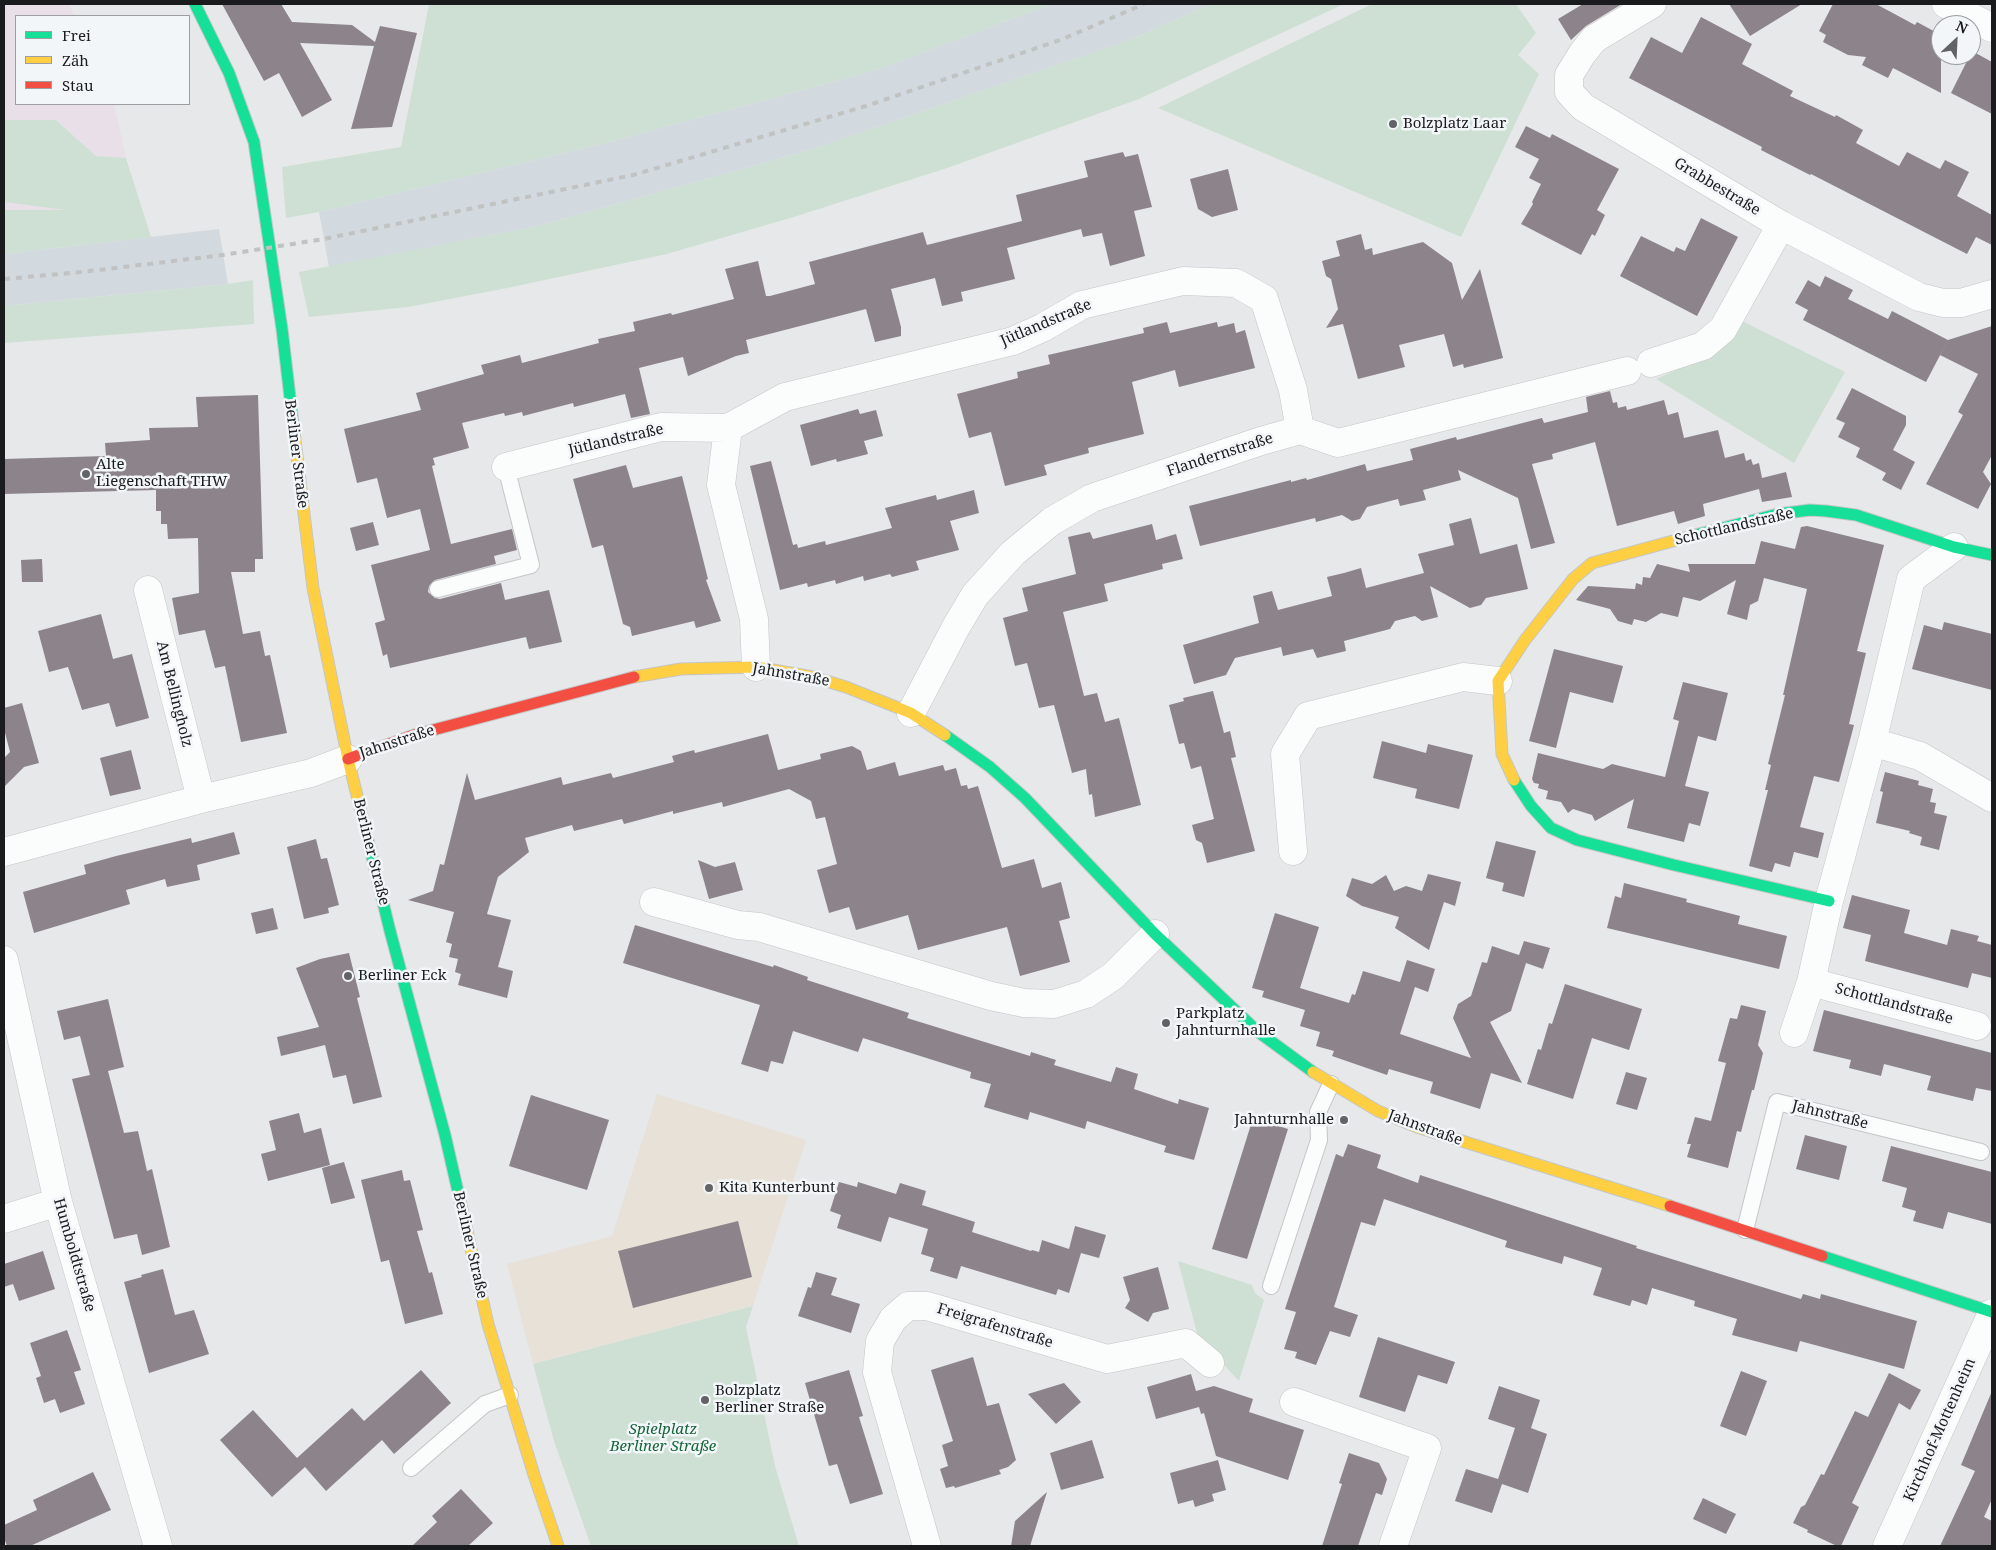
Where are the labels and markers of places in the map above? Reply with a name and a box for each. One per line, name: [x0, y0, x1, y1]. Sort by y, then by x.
place label: Bolzplatz Laar: [1403, 115, 1506, 133]
marker: Bolzplatz Laar: [1387, 118, 1399, 130]
place label: Alte Liegenschaft THW: [96, 456, 228, 491]
marker: Alte Liegenschaft THW: [80, 468, 92, 480]
place label: Berliner Eck: [358, 967, 447, 985]
marker: Berliner Eck: [342, 970, 354, 982]
place label: Parkplatz Jahnturnhalle: [1176, 1005, 1276, 1040]
marker: Parkplatz Jahnturnhalle: [1160, 1017, 1172, 1029]
place label: Jahnturnhalle: [1234, 1111, 1334, 1129]
marker: Jahnturnhalle: [1338, 1114, 1350, 1126]
place label: Kita Kunterbunt: [719, 1179, 835, 1197]
marker: Kita Kunterbunt: [703, 1182, 715, 1194]
place label: Bolzplatz Berliner Straße: [715, 1382, 824, 1417]
marker: Bolzplatz Berliner Straße: [699, 1394, 711, 1406]

